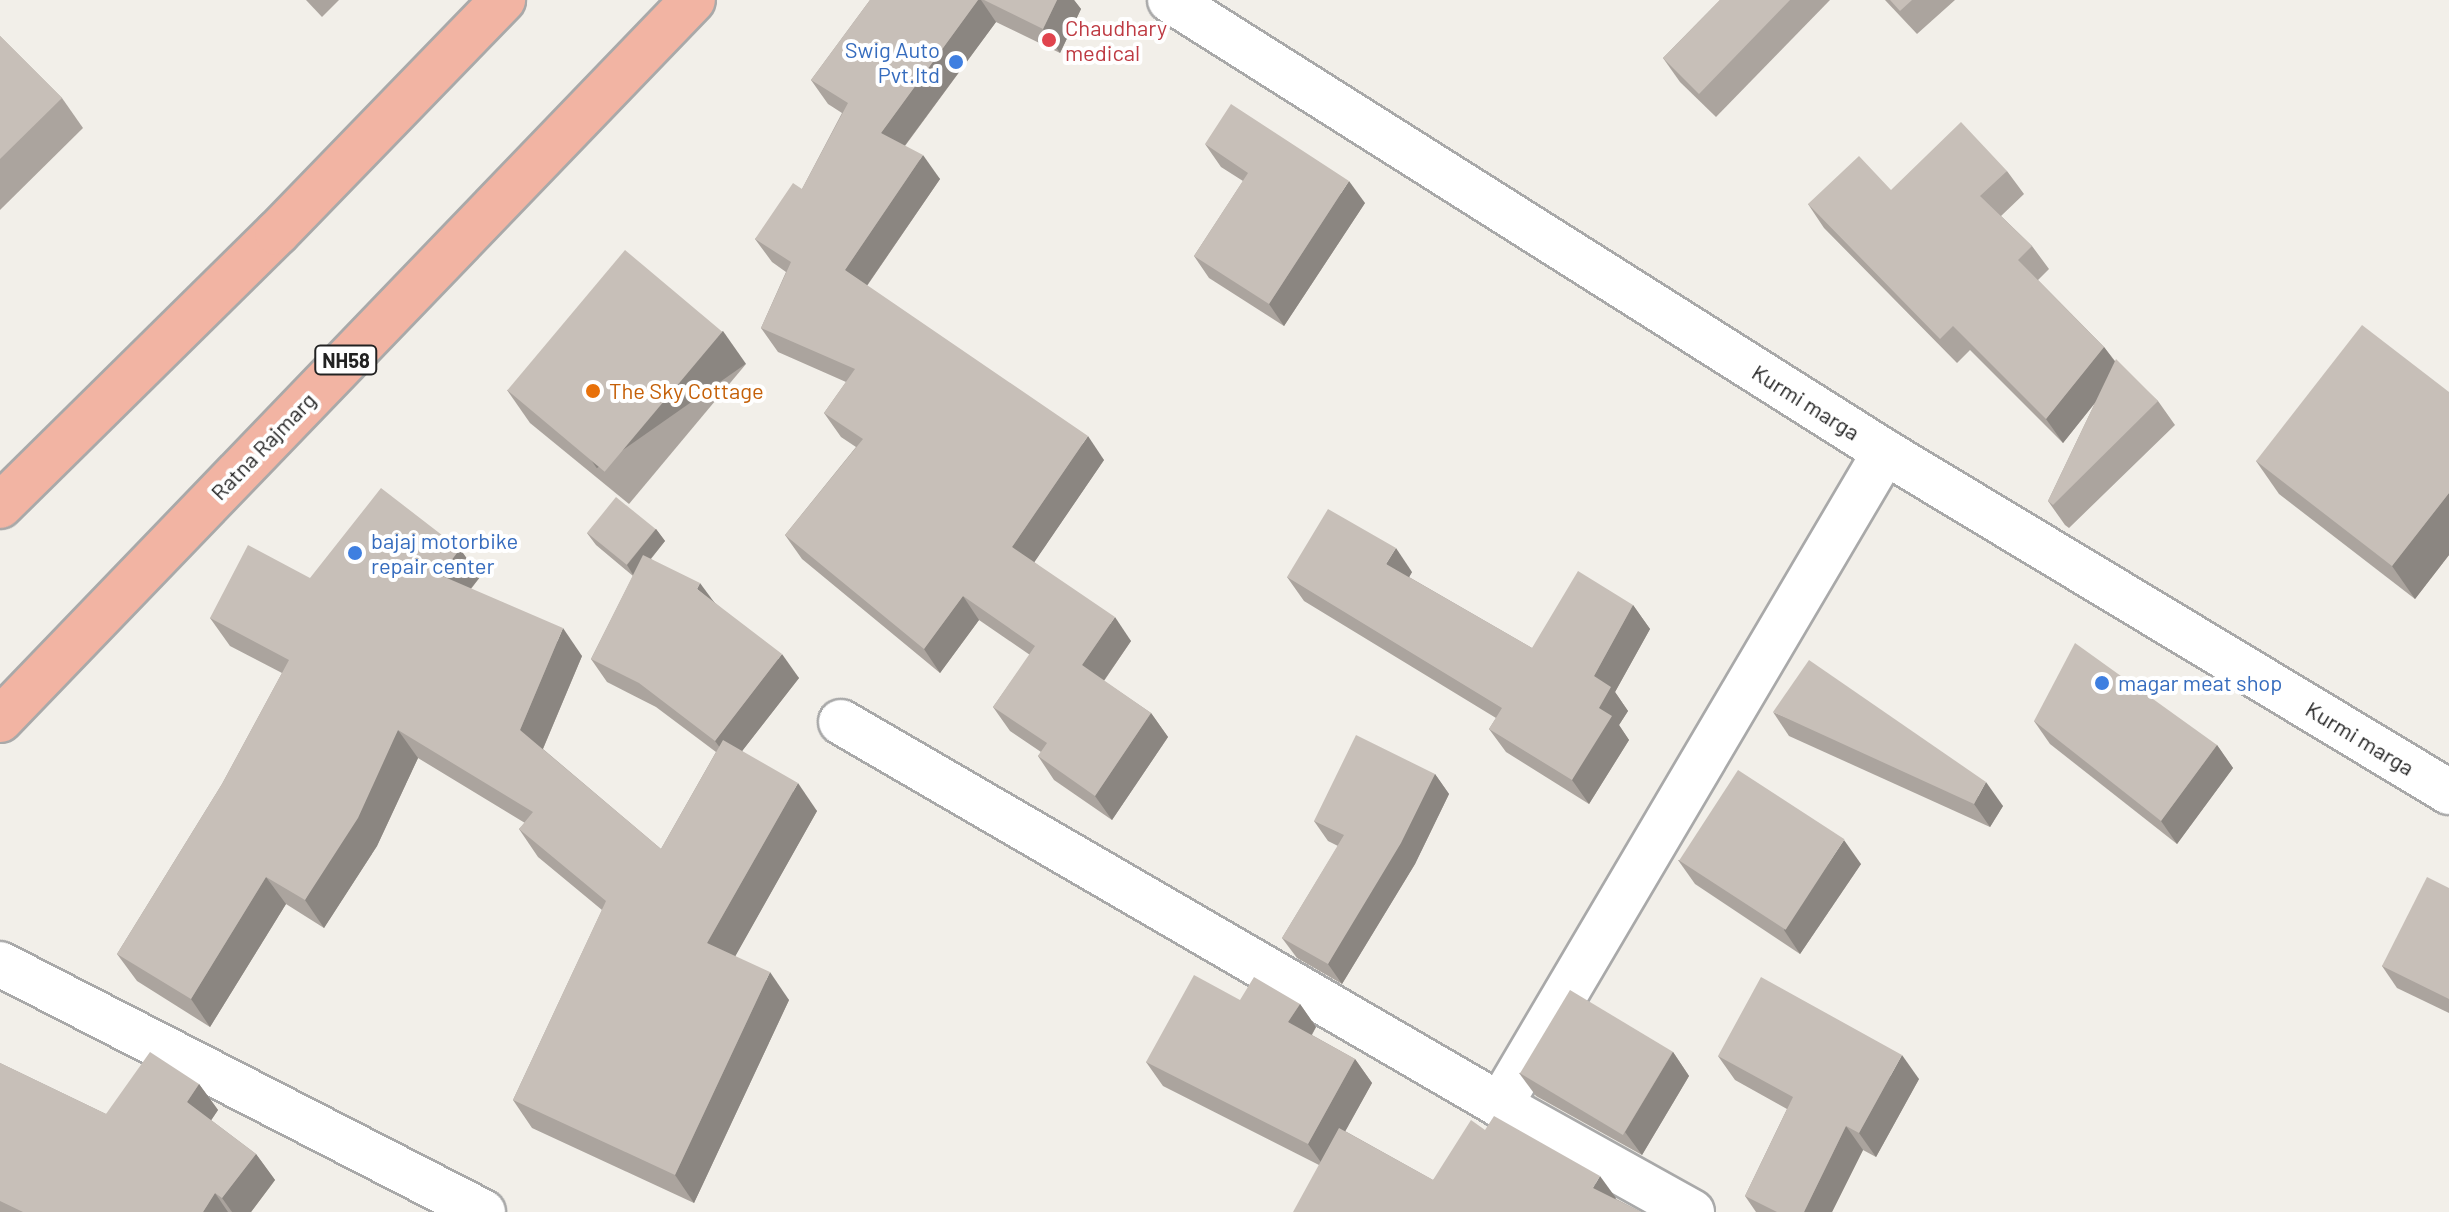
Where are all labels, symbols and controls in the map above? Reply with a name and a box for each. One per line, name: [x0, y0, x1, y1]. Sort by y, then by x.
place label: Chaudhary medical: [1065, 14, 1167, 66]
marker: Chaudhary medical: [1040, 31, 1058, 49]
place label: Swig Auto Pvt.ltd: [845, 36, 940, 88]
marker: Swig Auto Pvt.ltd: [947, 53, 965, 71]
road number: NH58: [314, 344, 378, 376]
street label: Kurmi marga: [1747, 359, 1865, 445]
place label: The Sky Cottage: [609, 378, 764, 404]
marker: The Sky Cottage: [584, 382, 602, 400]
street label: Ratna Rajmarg: [205, 387, 321, 505]
place label: bajaj motorbike repair center: [371, 527, 518, 578]
marker: bajaj motorbike repair center: [346, 544, 364, 562]
place label: magar meat shop: [2118, 670, 2282, 696]
marker: magar meat shop: [2093, 674, 2111, 692]
street label: Kurmi marga: [2301, 695, 2419, 781]

